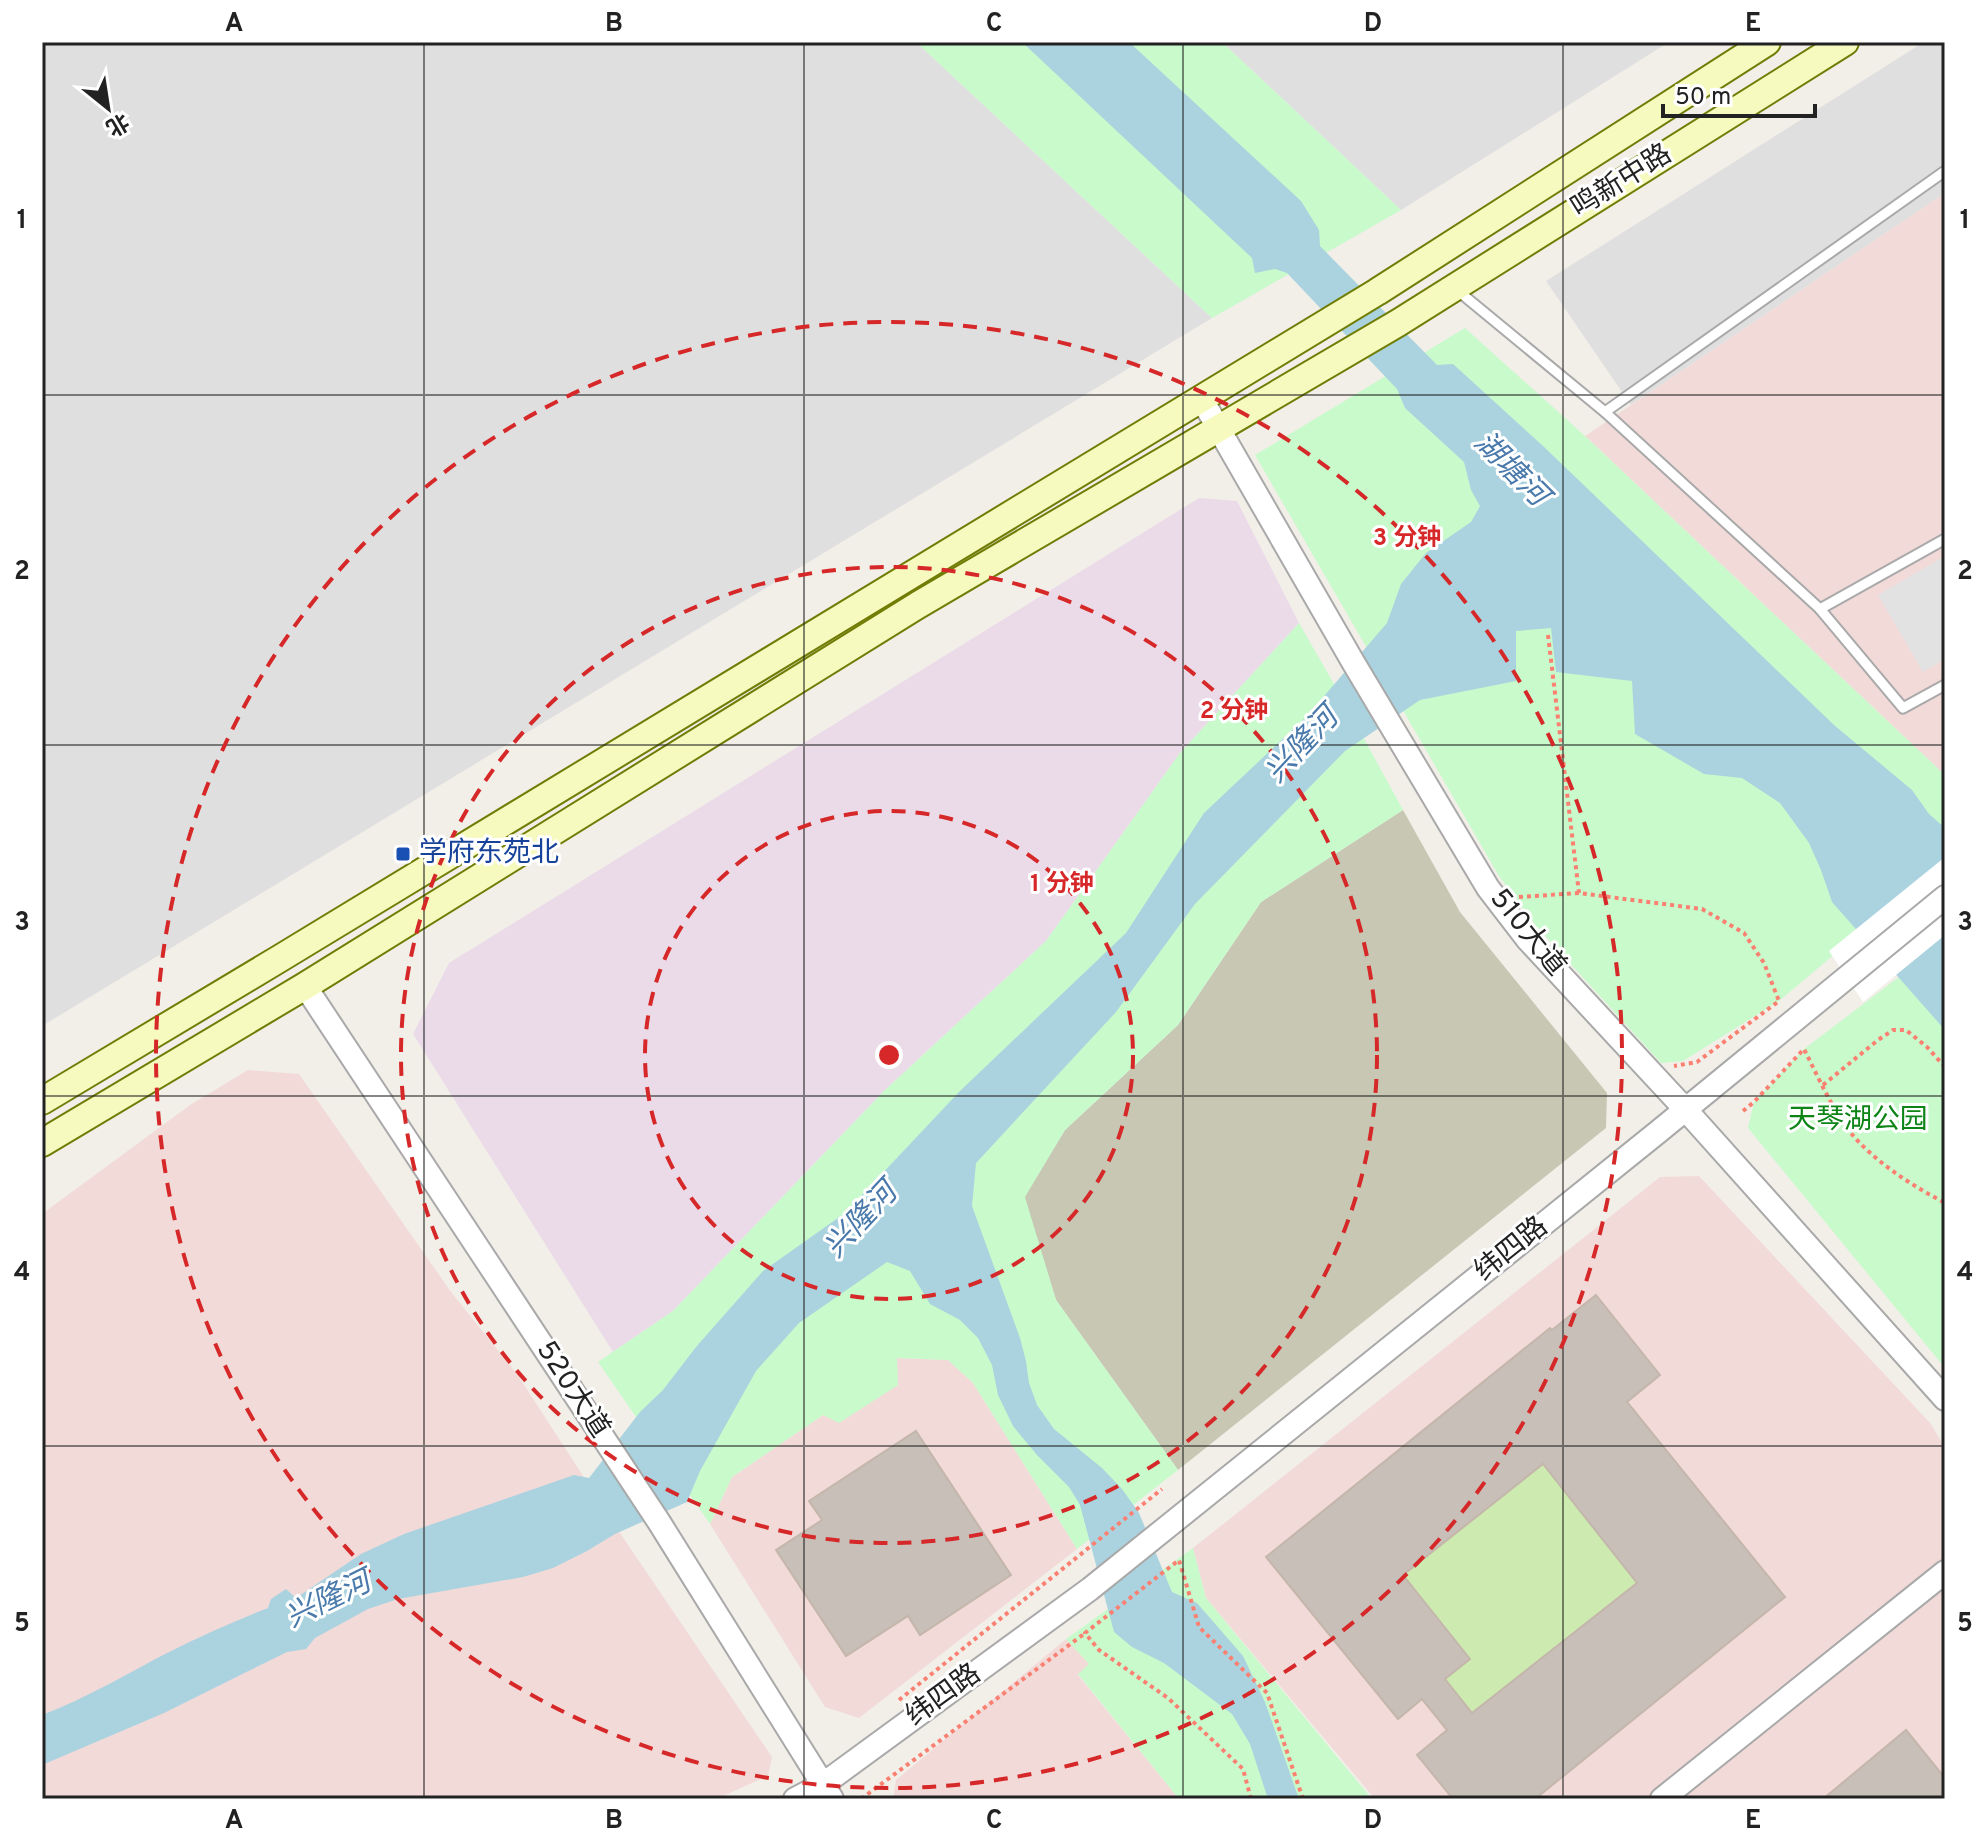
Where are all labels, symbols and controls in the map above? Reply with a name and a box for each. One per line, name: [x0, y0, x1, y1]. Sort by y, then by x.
text: A: [225, 8, 243, 41]
text: B: [605, 8, 623, 41]
text: C: [986, 8, 1002, 41]
text: D: [1364, 8, 1382, 41]
text: E: [1745, 8, 1761, 41]
north arrow: [68, 68, 148, 148]
scale bar: [1663, 68, 1815, 118]
text: 50 m: [1675, 83, 1731, 113]
text: 北: [100, 106, 133, 140]
street label: 鸣新中路: [1565, 137, 1679, 227]
text: 1: [17, 205, 27, 238]
text: 1: [1960, 205, 1970, 238]
water label: 湖塘河: [1465, 425, 1558, 518]
text: 3 分钟: [1373, 524, 1441, 554]
text: 2: [14, 556, 30, 589]
text: 2: [1957, 556, 1973, 589]
text: 2 分钟: [1200, 697, 1268, 727]
water label: 兴隆河: [1259, 697, 1351, 792]
place label: 学府东苑北: [419, 836, 559, 872]
marker: 学府东苑北: [394, 845, 412, 863]
text: 1 分钟: [1030, 870, 1094, 900]
street label: 510大道: [1481, 882, 1573, 984]
text: 3: [14, 907, 30, 940]
text: 3: [1957, 907, 1973, 940]
centre of rings: [875, 1041, 903, 1069]
park label: 天琴湖公园: [1788, 1103, 1928, 1139]
water label: 兴隆河: [818, 1172, 910, 1267]
street label: 纬四路: [1468, 1210, 1556, 1290]
text: 4: [14, 1257, 30, 1290]
text: 4: [1957, 1257, 1973, 1290]
street label: 520大道: [527, 1335, 617, 1445]
water label: 兴隆河: [280, 1562, 382, 1637]
text: 5: [14, 1608, 30, 1641]
text: 5: [1957, 1608, 1973, 1641]
street label: 纬四路: [899, 1657, 989, 1735]
text: A: [225, 1805, 243, 1838]
text: B: [605, 1805, 623, 1838]
text: C: [986, 1805, 1002, 1838]
text: D: [1364, 1805, 1382, 1838]
text: E: [1745, 1805, 1761, 1838]

